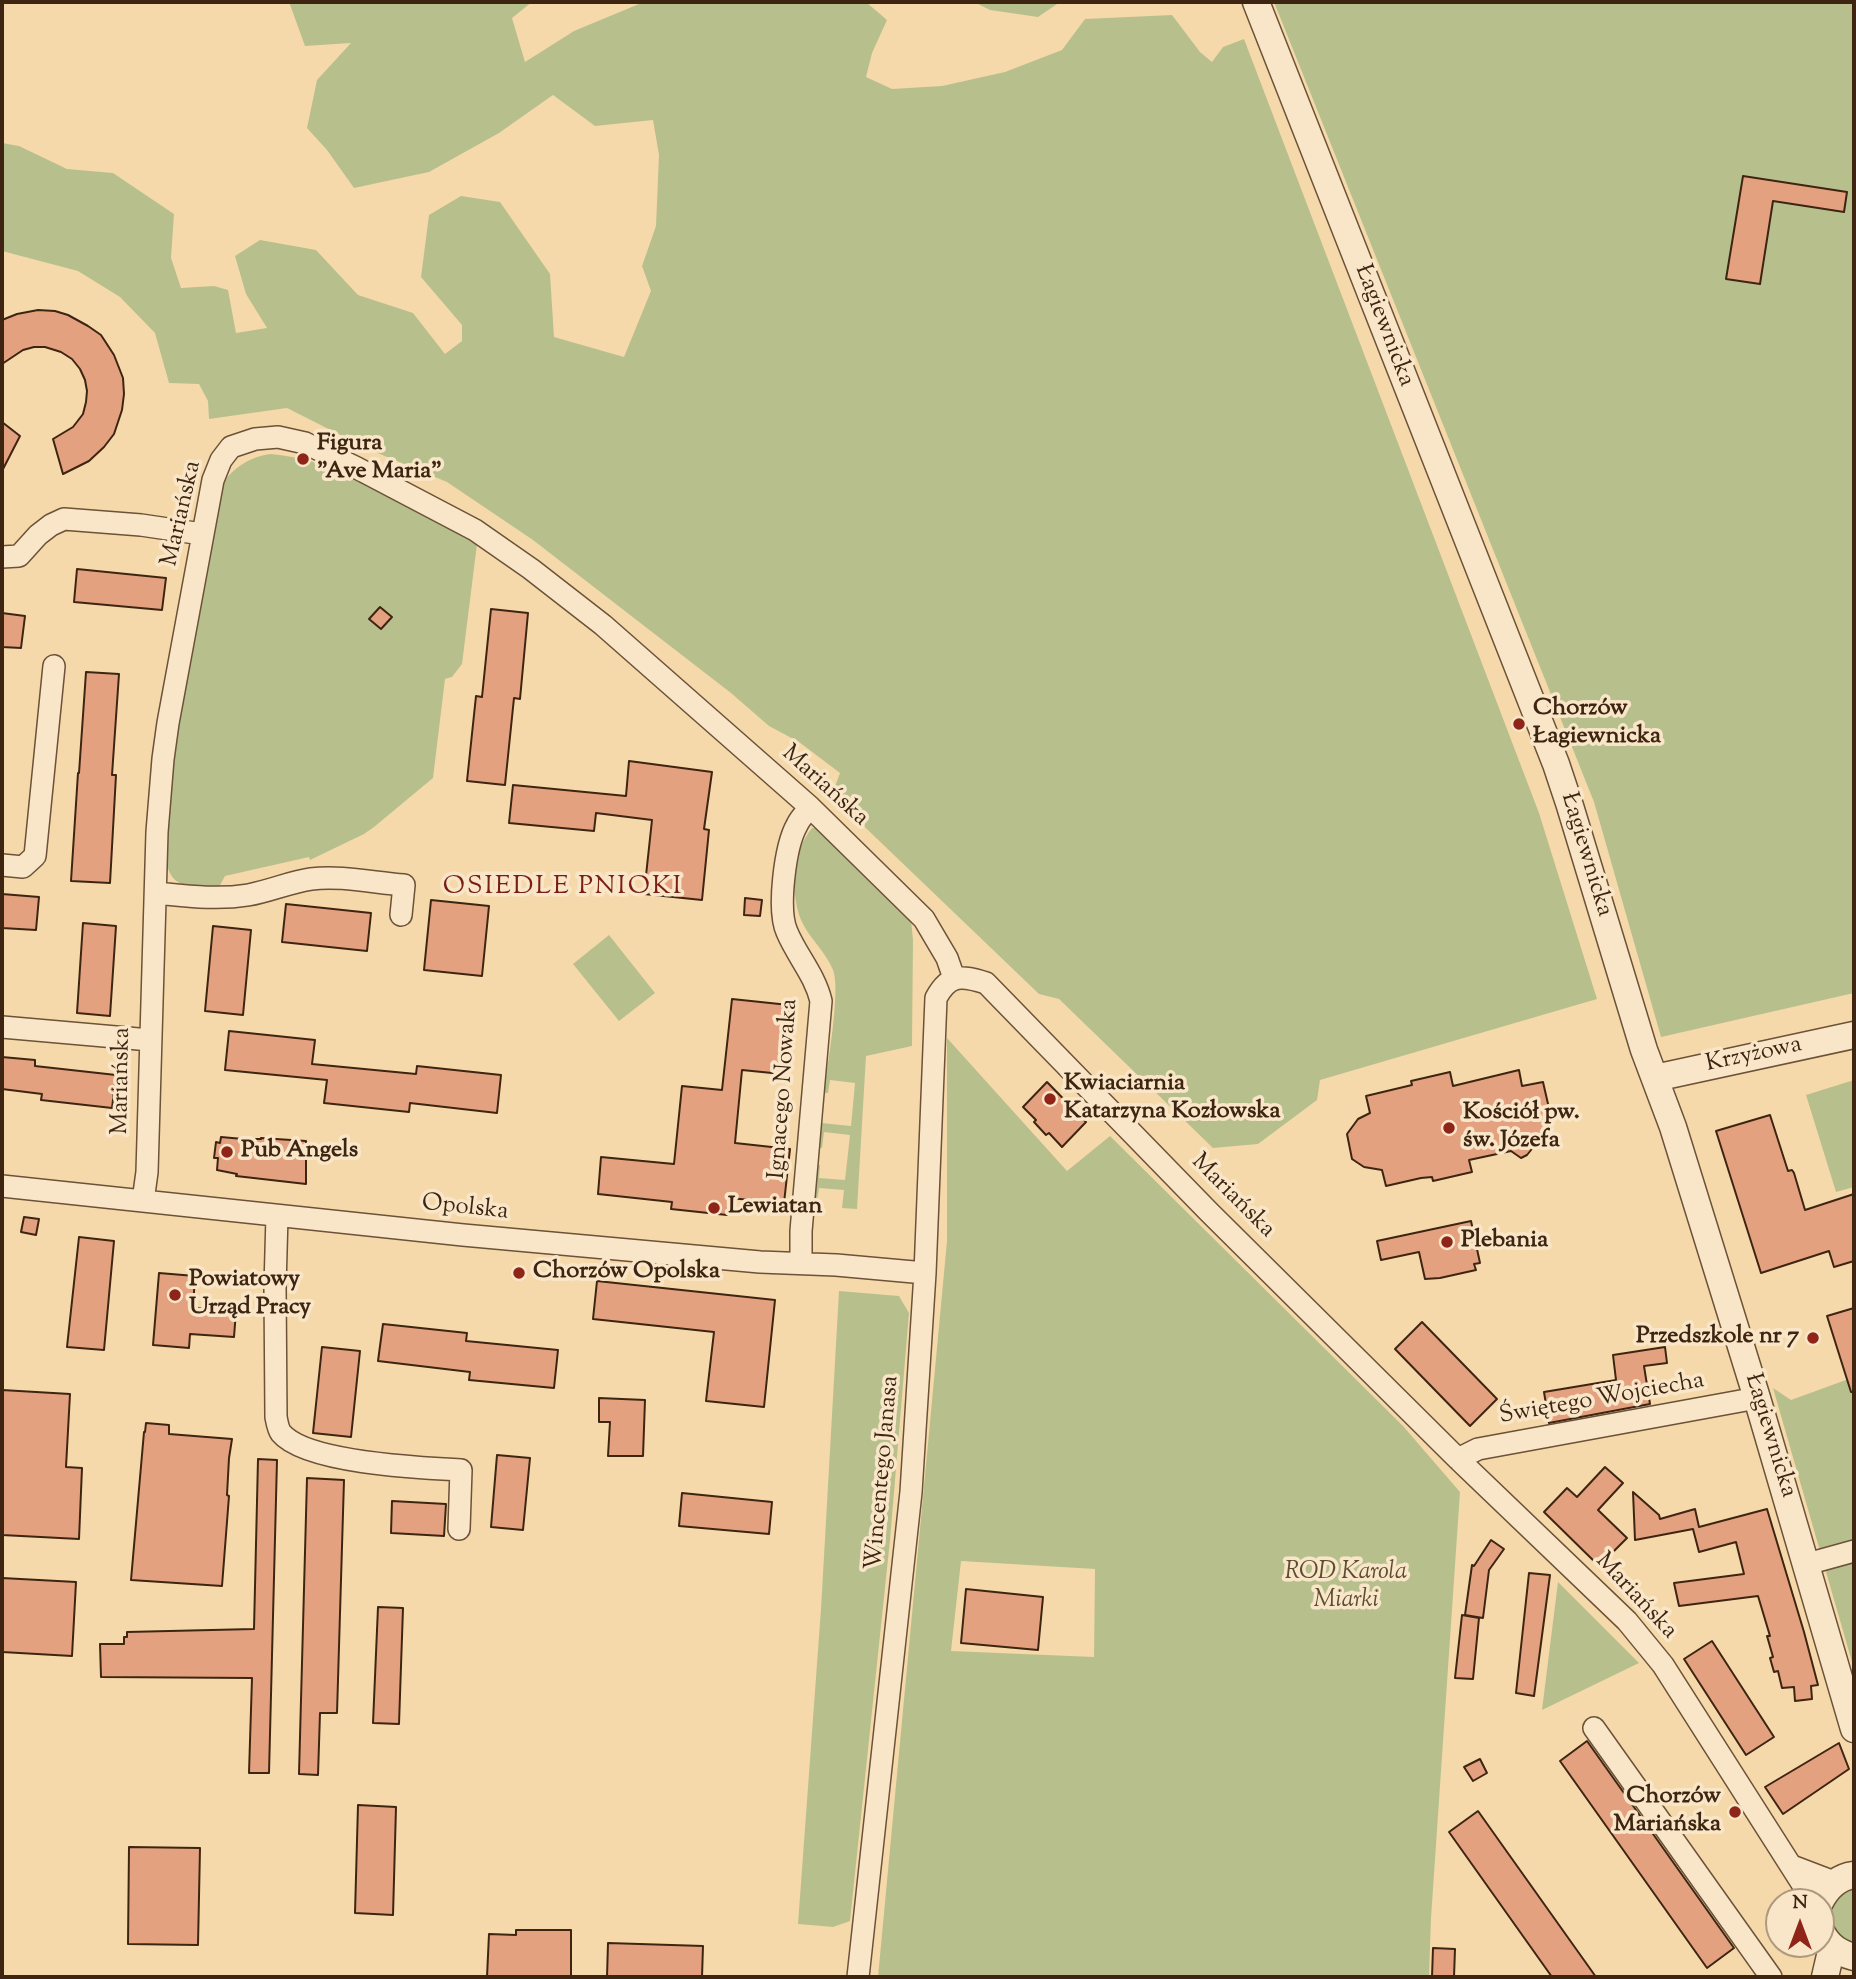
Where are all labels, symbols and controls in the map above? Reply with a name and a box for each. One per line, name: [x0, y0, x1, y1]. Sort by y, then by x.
street label: Łagiewnicka: [1347, 261, 1419, 391]
place label: Figura "Ave Maria": [317, 431, 442, 487]
marker: Figura "Ave Maria": [295, 451, 311, 467]
street label: Mariańska: [157, 458, 209, 570]
place label: Chorzów Łagiewnicka: [1533, 696, 1661, 752]
marker: Chorzów Łagiewnicka: [1511, 716, 1527, 732]
street label: Mariańska: [774, 740, 874, 834]
street label: Łagiewnicka: [1552, 790, 1618, 920]
district label: OSIEDLE PNIOKI: [445, 873, 681, 905]
street label: Ignacego Nowaka: [764, 998, 806, 1180]
street label: Mariańska: [108, 1027, 138, 1135]
street label: Krzyżowa: [1703, 1032, 1805, 1080]
place label: Kwiaciarnia Katarzyna Kozłowska: [1064, 1071, 1280, 1127]
marker: Kwiaciarnia Katarzyna Kozłowska: [1042, 1091, 1058, 1107]
place label: Kościół pw. św. Józefa: [1463, 1100, 1580, 1156]
marker: Kościół pw. św. Józefa: [1441, 1120, 1457, 1136]
place label: Pub Angels: [241, 1138, 358, 1166]
marker: Pub Angels: [219, 1144, 235, 1160]
street label: Mariańska: [1184, 1149, 1280, 1245]
street label: Opolska: [420, 1190, 510, 1228]
place label: Lewiatan: [728, 1194, 822, 1222]
marker: Lewiatan: [706, 1200, 722, 1216]
place label: Plebania: [1461, 1228, 1548, 1256]
marker: Plebania: [1439, 1234, 1455, 1250]
place label: Chorzów Opolska: [533, 1259, 720, 1287]
marker: Chorzów Opolska: [511, 1265, 527, 1281]
place label: Powiatowy Urząd Pracy: [189, 1267, 311, 1323]
marker: Powiatowy Urząd Pracy: [167, 1287, 183, 1303]
place label: Przedszkole nr 7: [1636, 1324, 1799, 1352]
marker: Przedszkole nr 7: [1805, 1330, 1821, 1346]
street label: Świętego Wojciecha: [1497, 1368, 1707, 1432]
street label: Łagiewnicka: [1736, 1371, 1802, 1501]
street label: Wincentego Janasa: [861, 1375, 907, 1571]
street label: Mariańska: [1588, 1548, 1682, 1646]
park label: ROD Karola Miarki: [1285, 1560, 1407, 1616]
place label: Chorzów Mariańska: [1614, 1784, 1721, 1840]
marker: Chorzów Mariańska: [1727, 1804, 1743, 1820]
north arrow: [1765, 1888, 1835, 1958]
text: N: [1792, 1890, 1808, 1917]

